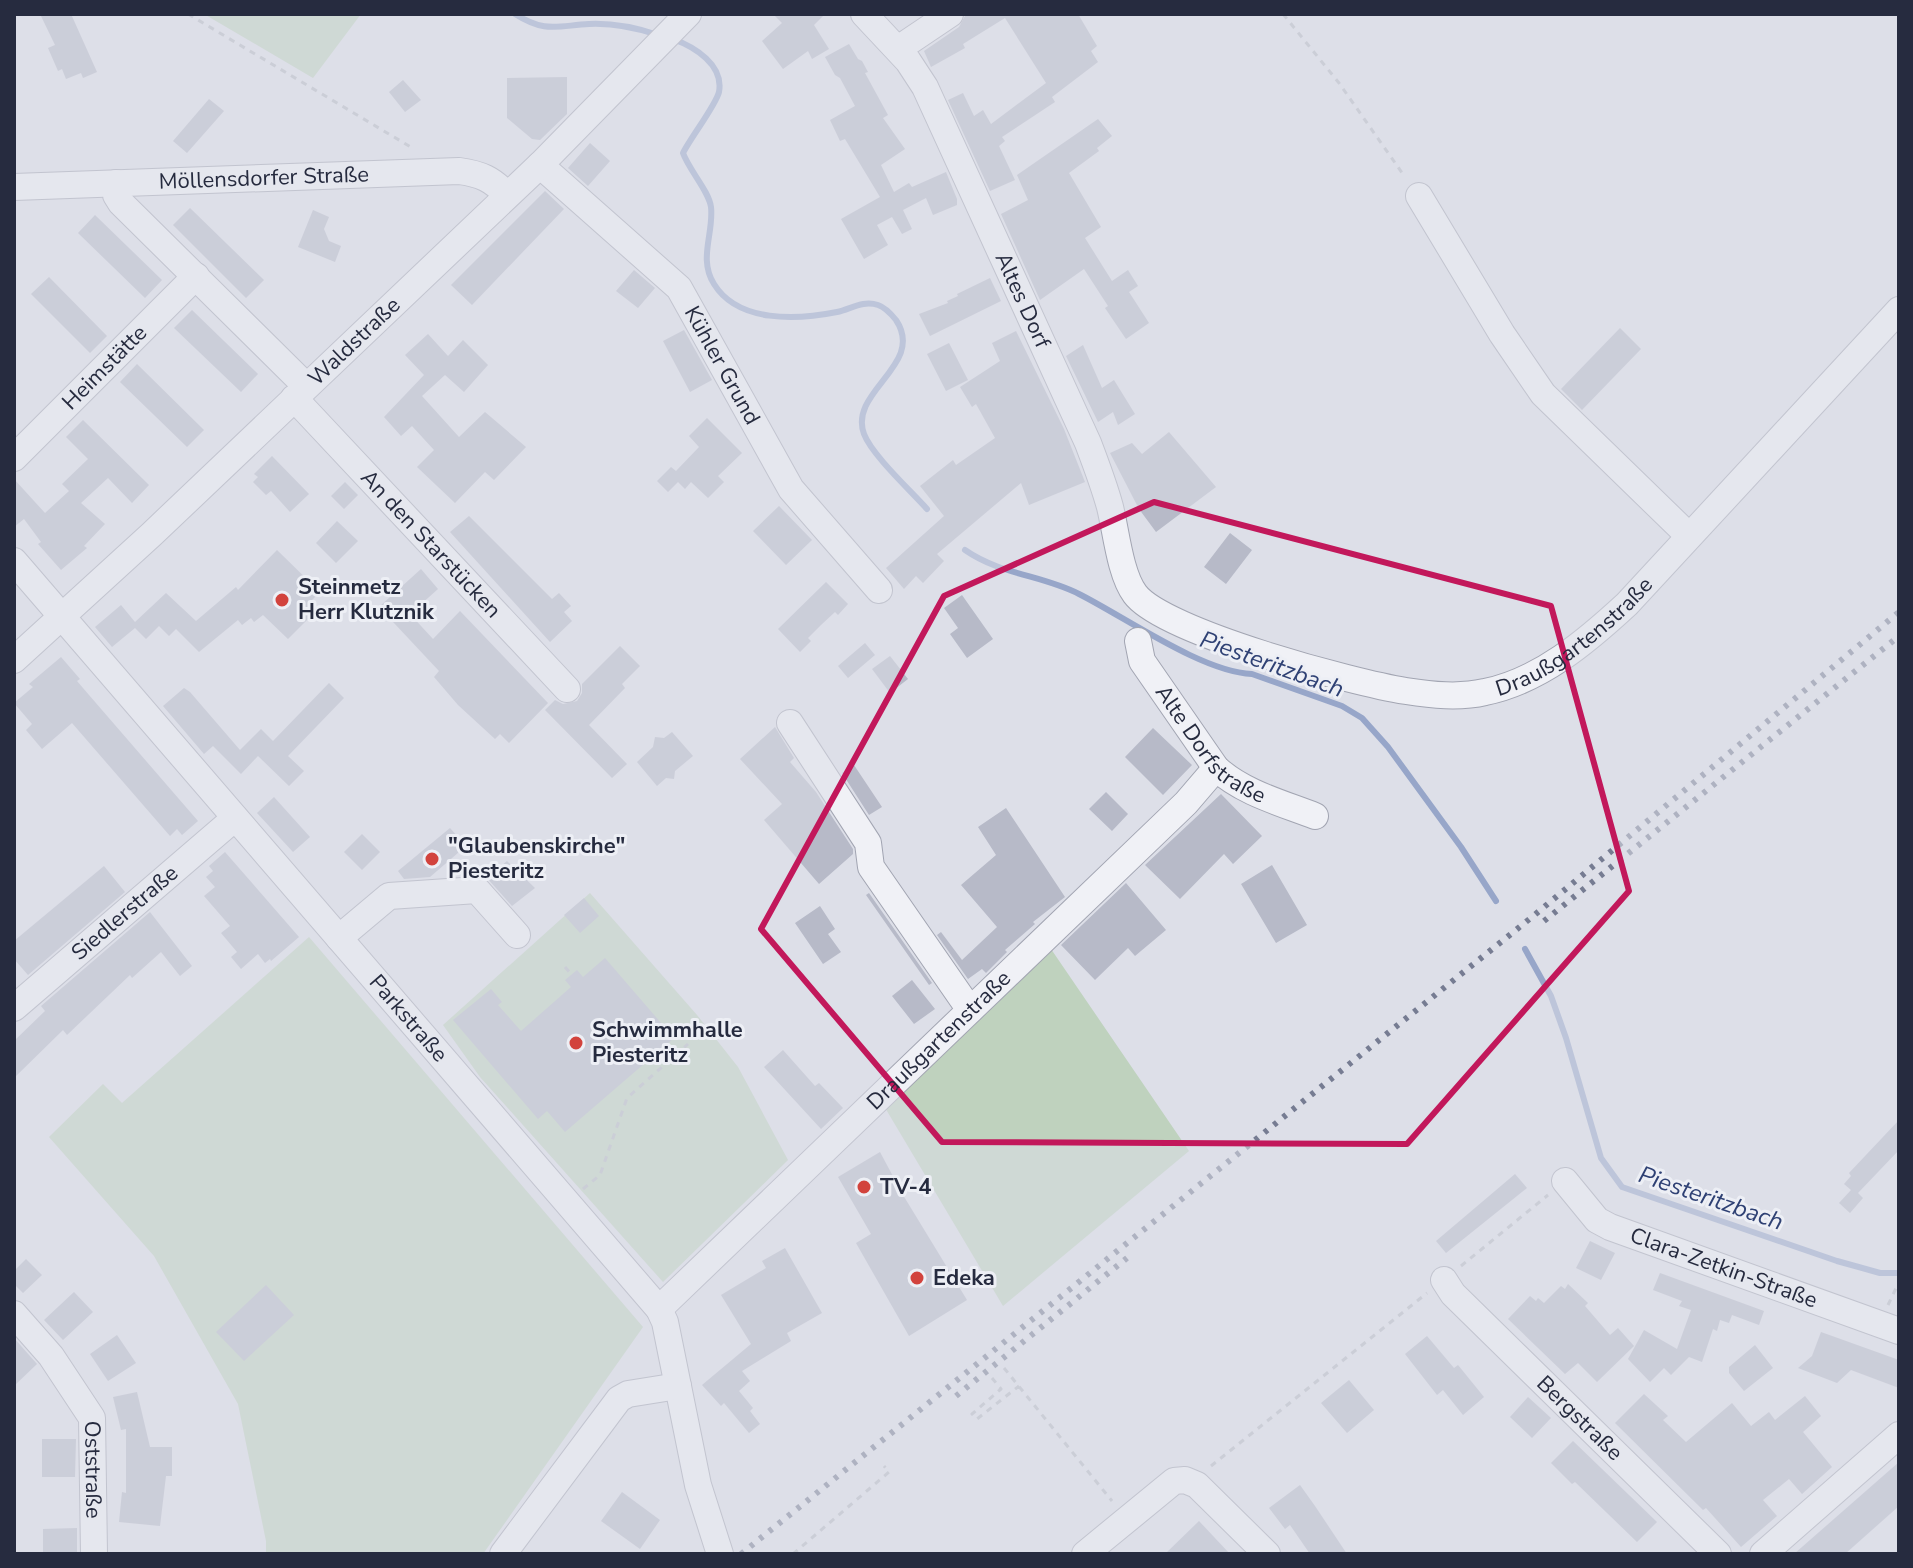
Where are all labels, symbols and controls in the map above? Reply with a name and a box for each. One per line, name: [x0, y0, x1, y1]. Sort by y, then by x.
street label: Möllensdorfer Straße: [158, 159, 370, 197]
street label: Altes Dorf: [988, 248, 1058, 354]
street label: Waldstraße: [302, 291, 407, 393]
street label: Kühler Grund: [677, 300, 767, 430]
street label: Heimstätte: [55, 318, 154, 417]
street label: An den Starstücken: [354, 463, 508, 625]
street label: Draußgartenstraße: [1492, 570, 1660, 704]
place label: Steinmetz Herr Klutznik: [298, 572, 435, 627]
marker: Steinmetz Herr Klutznik: [273, 591, 291, 609]
water label: Piesteritzbach: [1196, 623, 1348, 705]
street label: Alte Dorfstraße: [1148, 679, 1270, 811]
place label: "Glaubenskirche" Piesteritz: [448, 831, 625, 886]
marker: "Glaubenskirche" Piesteritz: [423, 850, 441, 868]
street label: Siedlerstraße: [65, 858, 185, 967]
street label: Draußgartenstraße: [860, 964, 1018, 1117]
street label: Parkstraße: [362, 968, 455, 1069]
place label: Schwimmhalle Piesteritz: [592, 1015, 743, 1070]
marker: Schwimmhalle Piesteritz: [567, 1034, 585, 1052]
water label: Piesteritzbach: [1634, 1158, 1788, 1238]
place label: TV-4: [880, 1172, 931, 1202]
marker: TV-4: [855, 1178, 873, 1196]
street label: Clara-Zetkin-Straße: [1626, 1220, 1822, 1315]
place label: Edeka: [933, 1263, 995, 1293]
marker: Edeka: [908, 1269, 926, 1287]
street label: Bergstraße: [1530, 1369, 1629, 1467]
street label: Oststraße: [77, 1420, 108, 1519]

